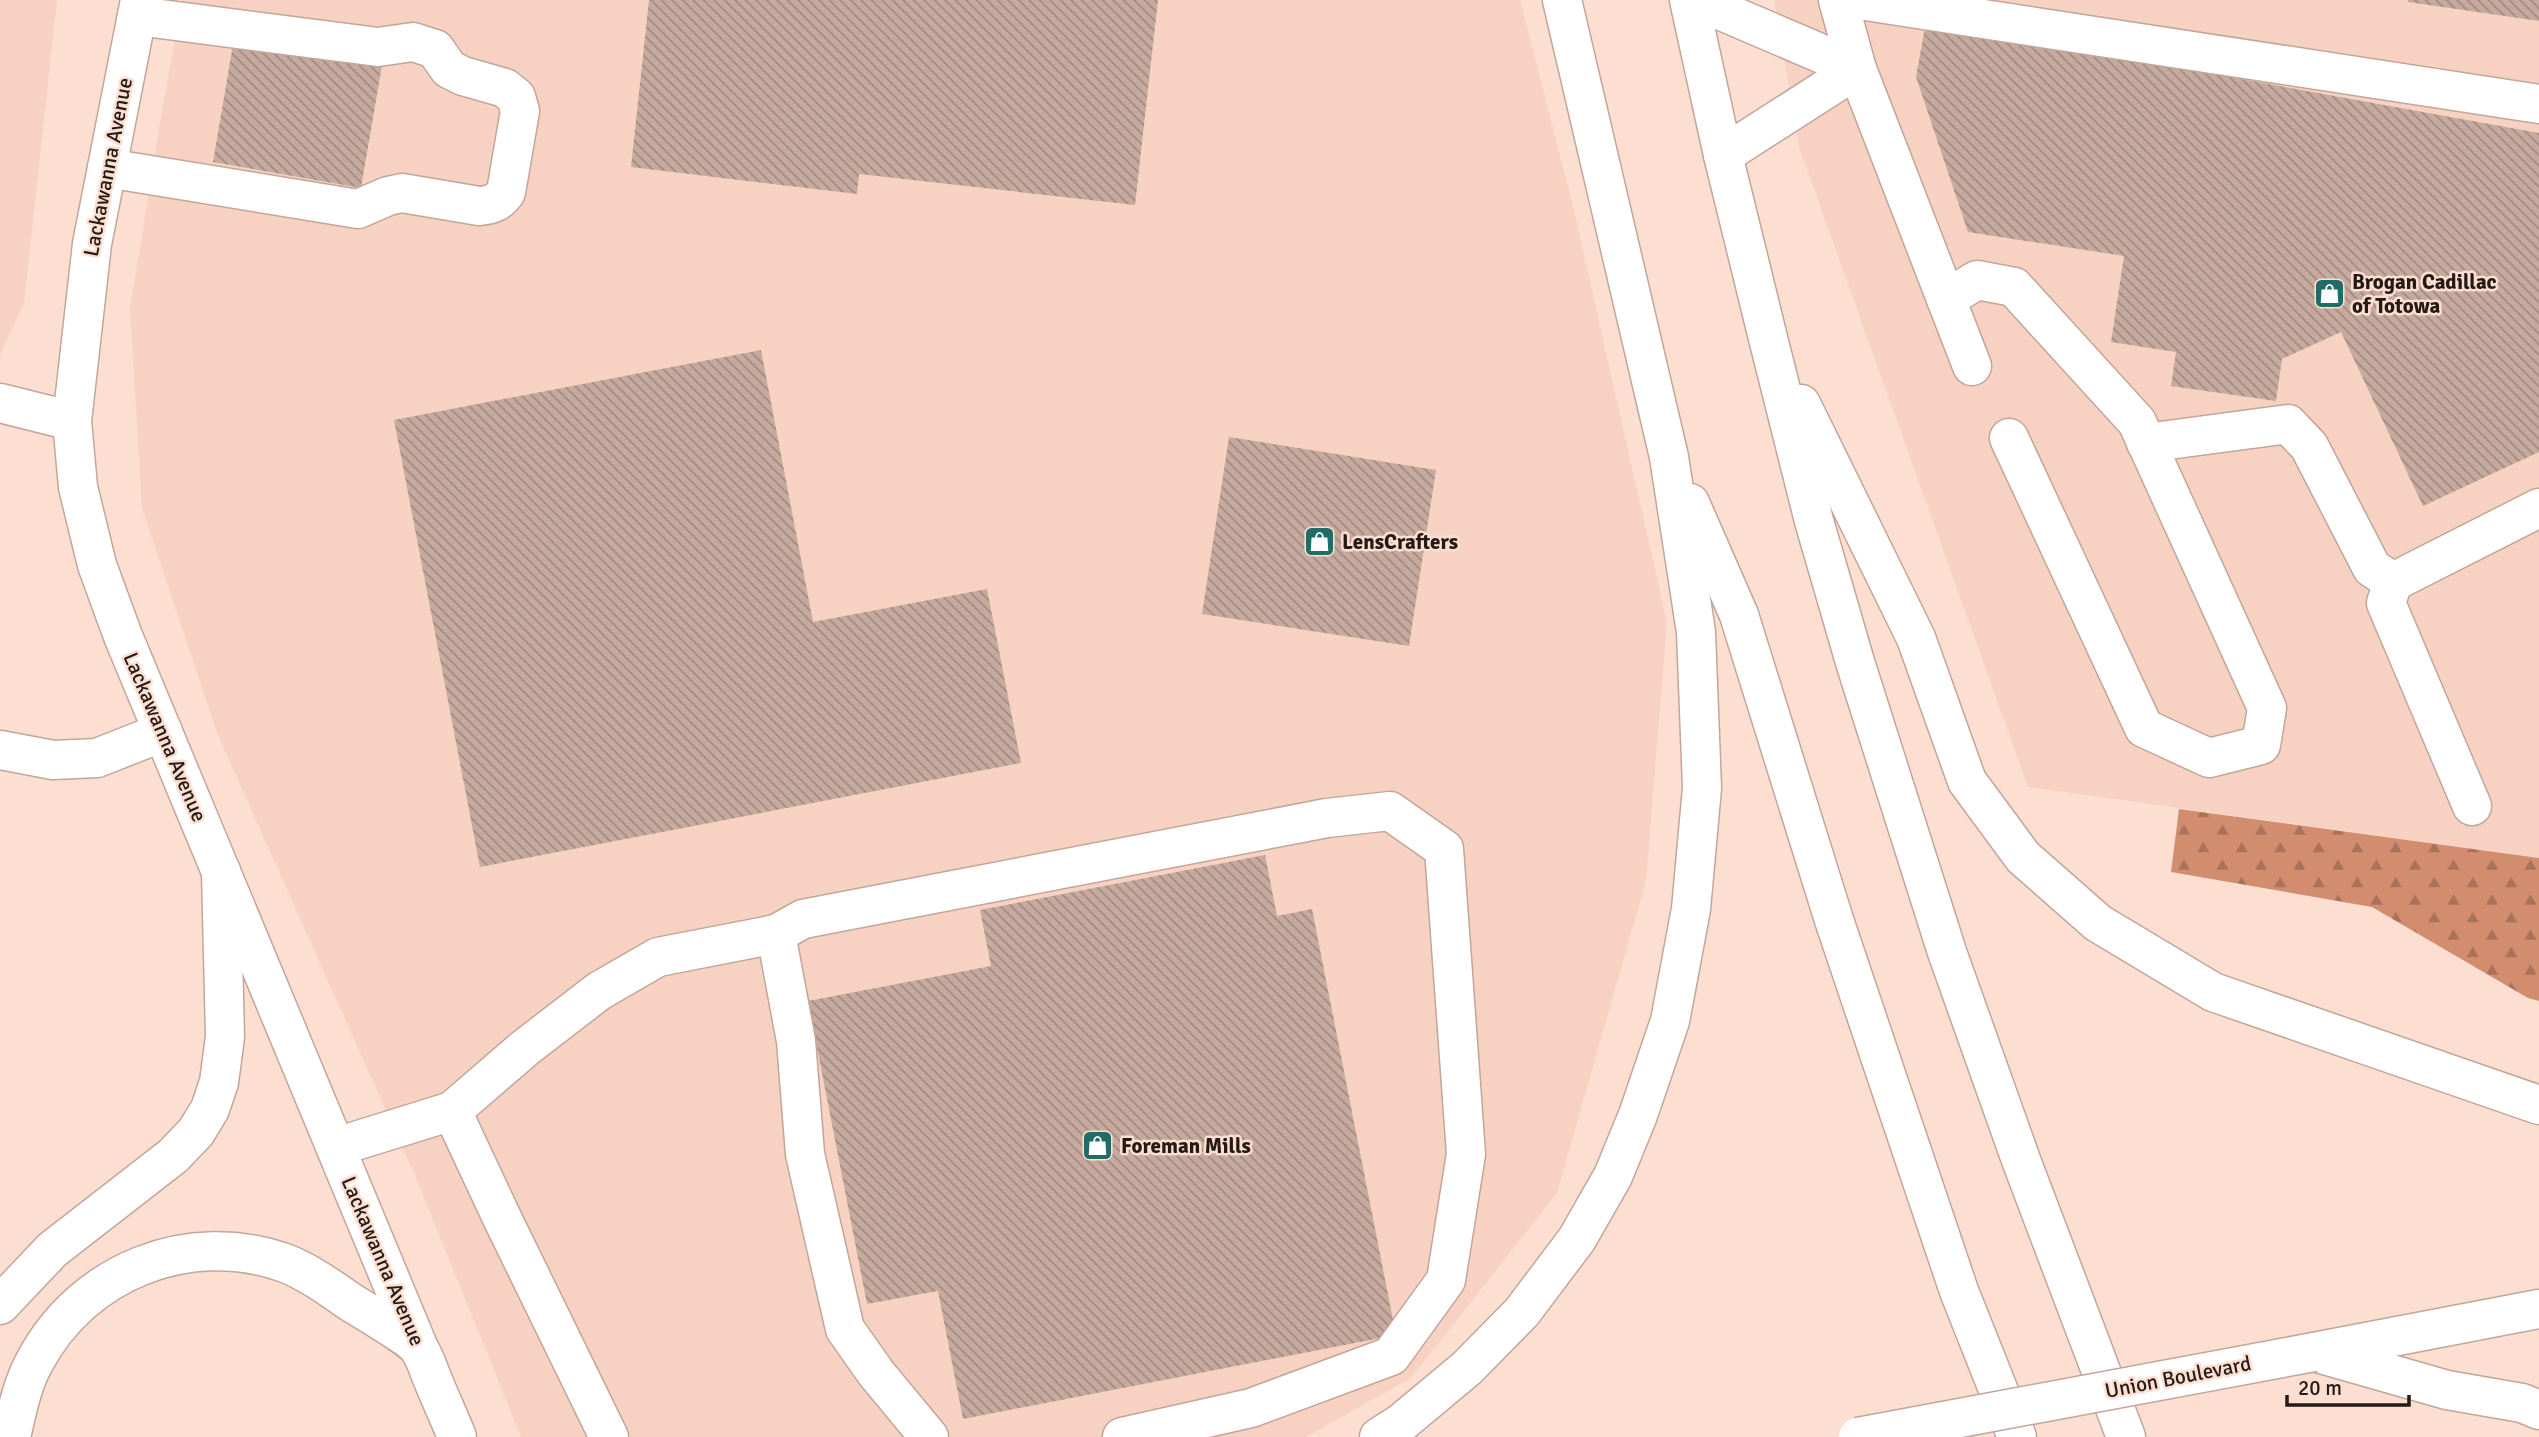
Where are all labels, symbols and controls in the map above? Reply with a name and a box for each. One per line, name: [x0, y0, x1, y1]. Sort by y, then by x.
street label: Lackawanna Avenue: [78, 75, 138, 259]
place label: Brogan Cadillac of Totowa: [2352, 269, 2497, 319]
shop icon: Brogan Cadillac of Totowa: [2312, 277, 2346, 311]
shop icon: LensCrafters: [1302, 525, 1336, 559]
place label: LensCrafters: [1342, 529, 1458, 555]
street label: Lackawanna Avenue: [118, 648, 212, 826]
shop icon: Foreman Mills: [1081, 1129, 1115, 1163]
place label: Foreman Mills: [1121, 1133, 1251, 1159]
street label: Lackawanna Avenue: [336, 1172, 430, 1350]
street label: Union Boulevard: [2103, 1350, 2253, 1404]
scale bar: [2287, 1364, 2410, 1408]
text: 20 m: [2298, 1375, 2342, 1401]

